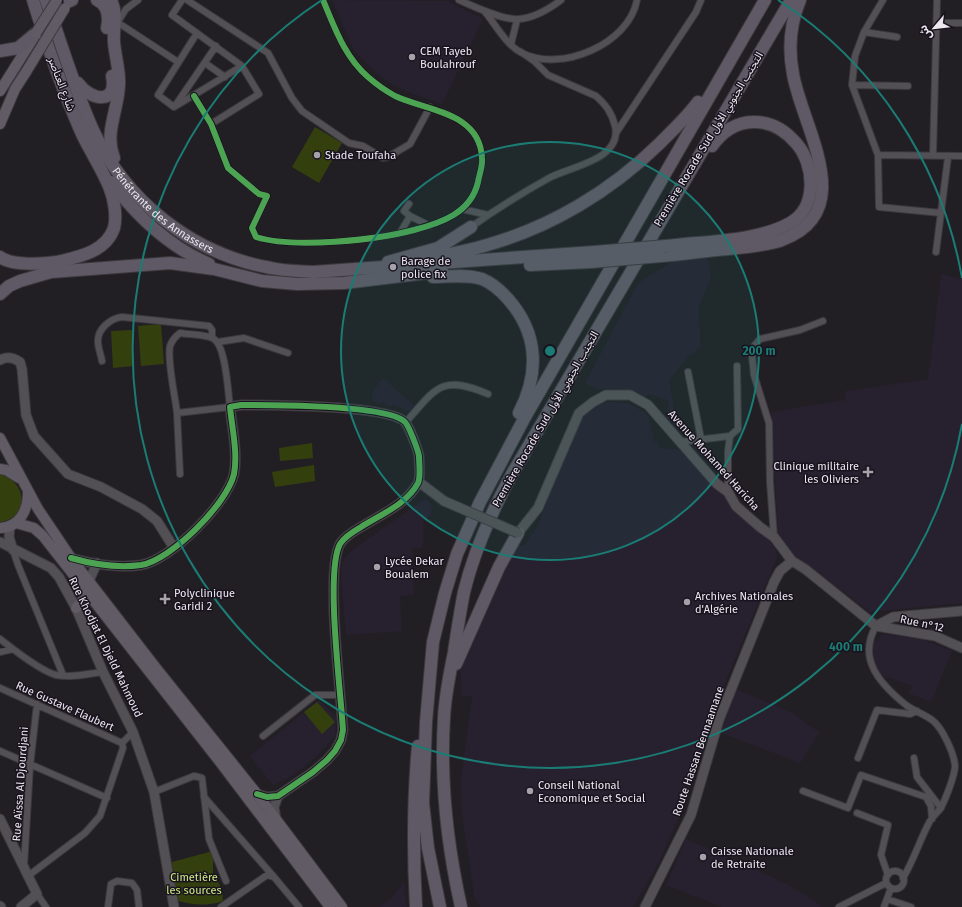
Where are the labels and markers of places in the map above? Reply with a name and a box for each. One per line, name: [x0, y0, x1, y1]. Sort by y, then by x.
place label: CEM Tayeb Boulahrouf: [420, 45, 477, 71]
marker: CEM Tayeb Boulahrouf: [407, 52, 417, 62]
place label: Stade Toufaha: [325, 149, 396, 162]
marker: Stade Toufaha: [312, 150, 322, 160]
place label: Barage de police fix: [401, 255, 450, 281]
marker: Barage de police fix: [388, 262, 398, 272]
centre of rings: [543, 344, 557, 358]
place label: Clinique militaire les Oliviers: [773, 460, 859, 486]
marker: Clinique militaire les Oliviers: [862, 466, 874, 478]
place label: Lycée Dekar Boualem: [385, 555, 445, 581]
marker: Lycée Dekar Boualem: [372, 562, 382, 572]
place label: Polyclinique Garidi 2: [174, 587, 235, 613]
place label: Archives Nationales d'Algérie: [695, 590, 793, 616]
marker: Polyclinique Garidi 2: [159, 593, 171, 605]
marker: Archives Nationales d'Algérie: [682, 597, 692, 607]
place label: Conseil National Economique et Social: [538, 779, 645, 805]
marker: Conseil National Economique et Social: [525, 786, 535, 796]
place label: Caisse Nationale de Retraite: [711, 845, 794, 871]
marker: Caisse Nationale de Retraite: [698, 852, 708, 862]

